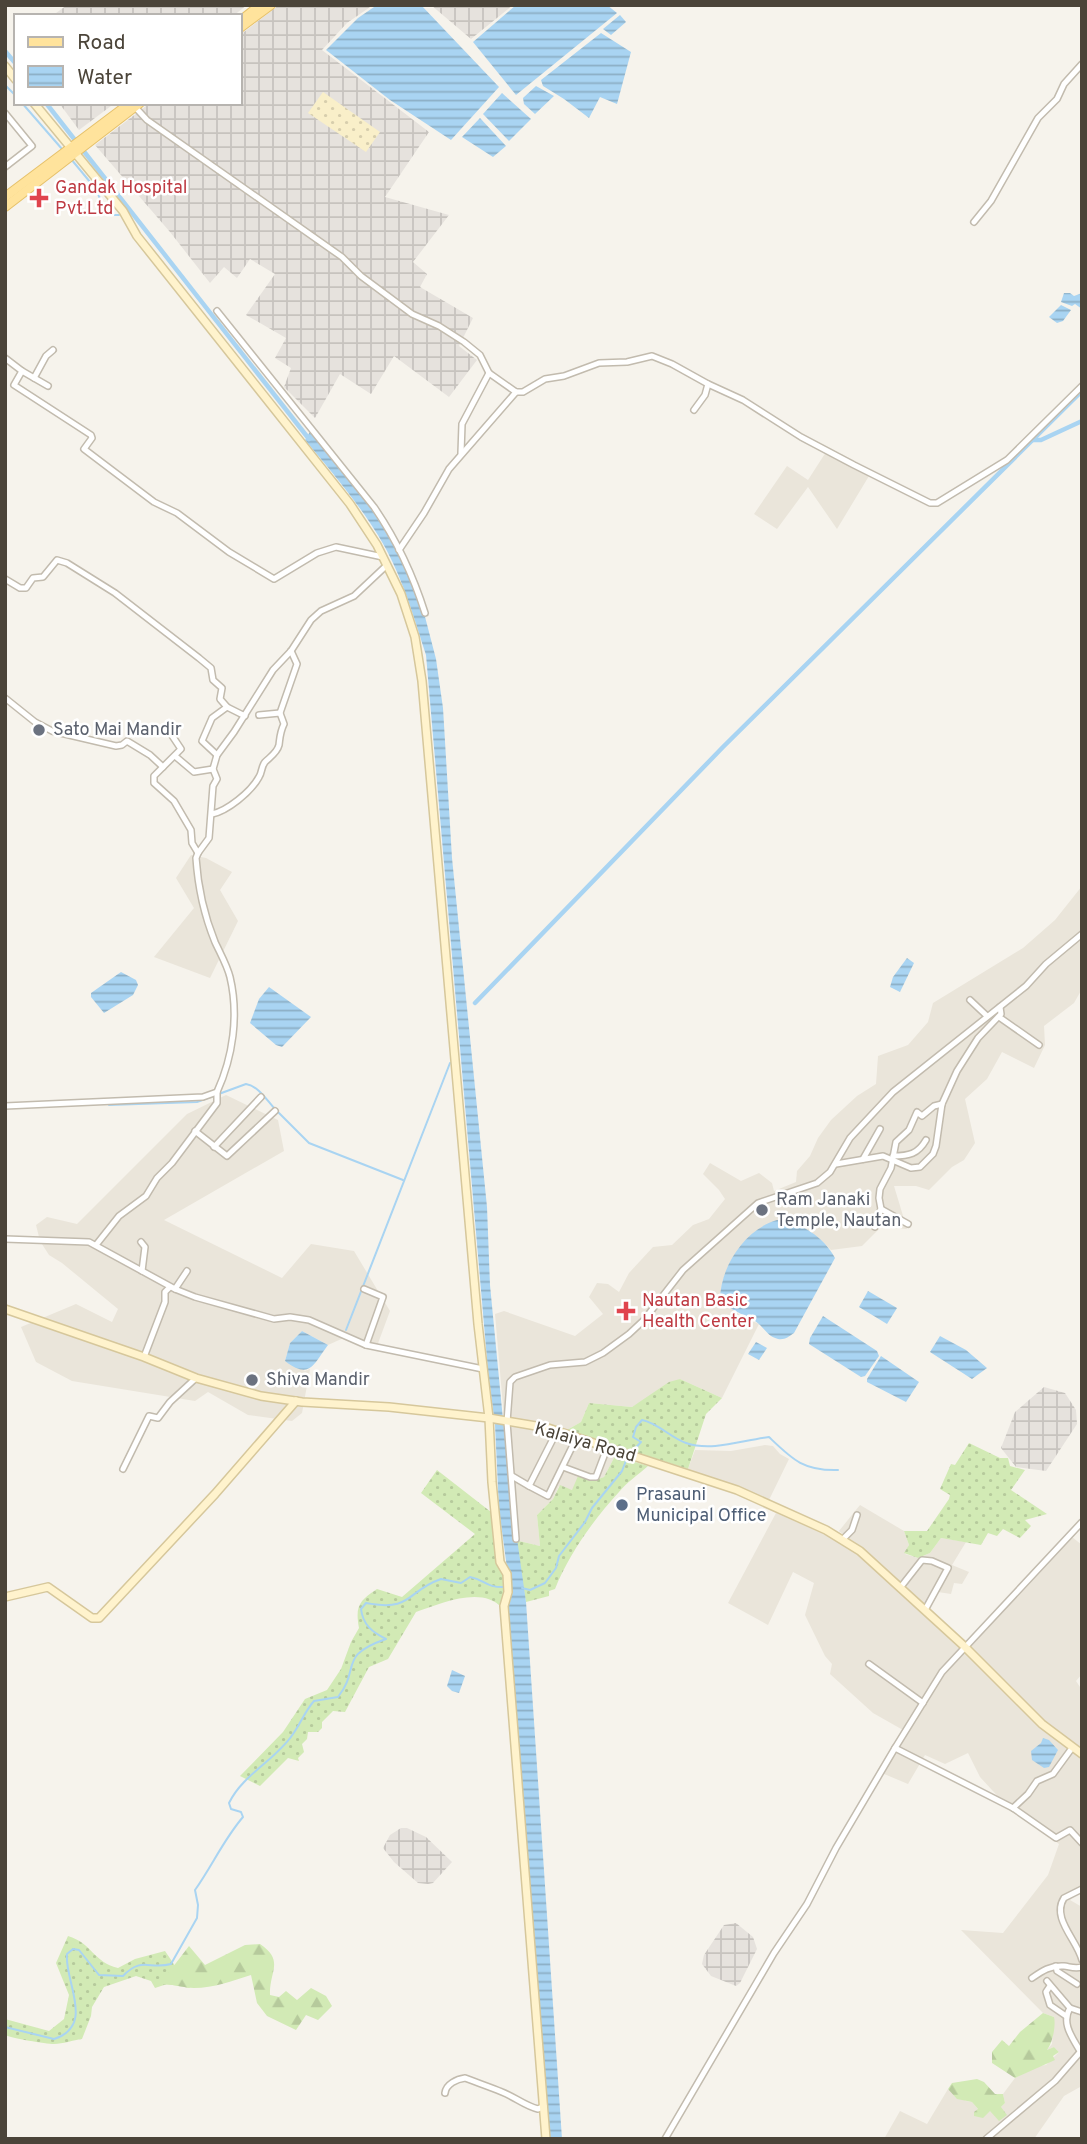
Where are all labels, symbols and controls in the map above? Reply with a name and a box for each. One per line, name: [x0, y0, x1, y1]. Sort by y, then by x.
legend: [14, 14, 242, 105]
text: Road: [77, 30, 126, 57]
text: Water: [77, 65, 132, 92]
place label: Gandak Hospital Pvt.Ltd: [55, 177, 187, 221]
marker: Gandak Hospital Pvt.Ltd: [29, 188, 49, 208]
place label: Sato Mai Mandir: [53, 719, 182, 742]
marker: Sato Mai Mandir: [31, 722, 47, 738]
place label: Ram Janaki Temple, Nautan: [776, 1189, 901, 1233]
marker: Ram Janaki Temple, Nautan: [754, 1202, 770, 1218]
place label: Nautan Basic Health Center: [642, 1290, 754, 1334]
marker: Nautan Basic Health Center: [616, 1301, 636, 1321]
place label: Shiva Mandir: [266, 1369, 370, 1392]
marker: Shiva Mandir: [244, 1372, 260, 1388]
street label: Kalaiya Road: [532, 1418, 638, 1468]
place label: Prasauni Municipal Office: [636, 1484, 767, 1528]
marker: Prasauni Municipal Office: [614, 1497, 630, 1513]

